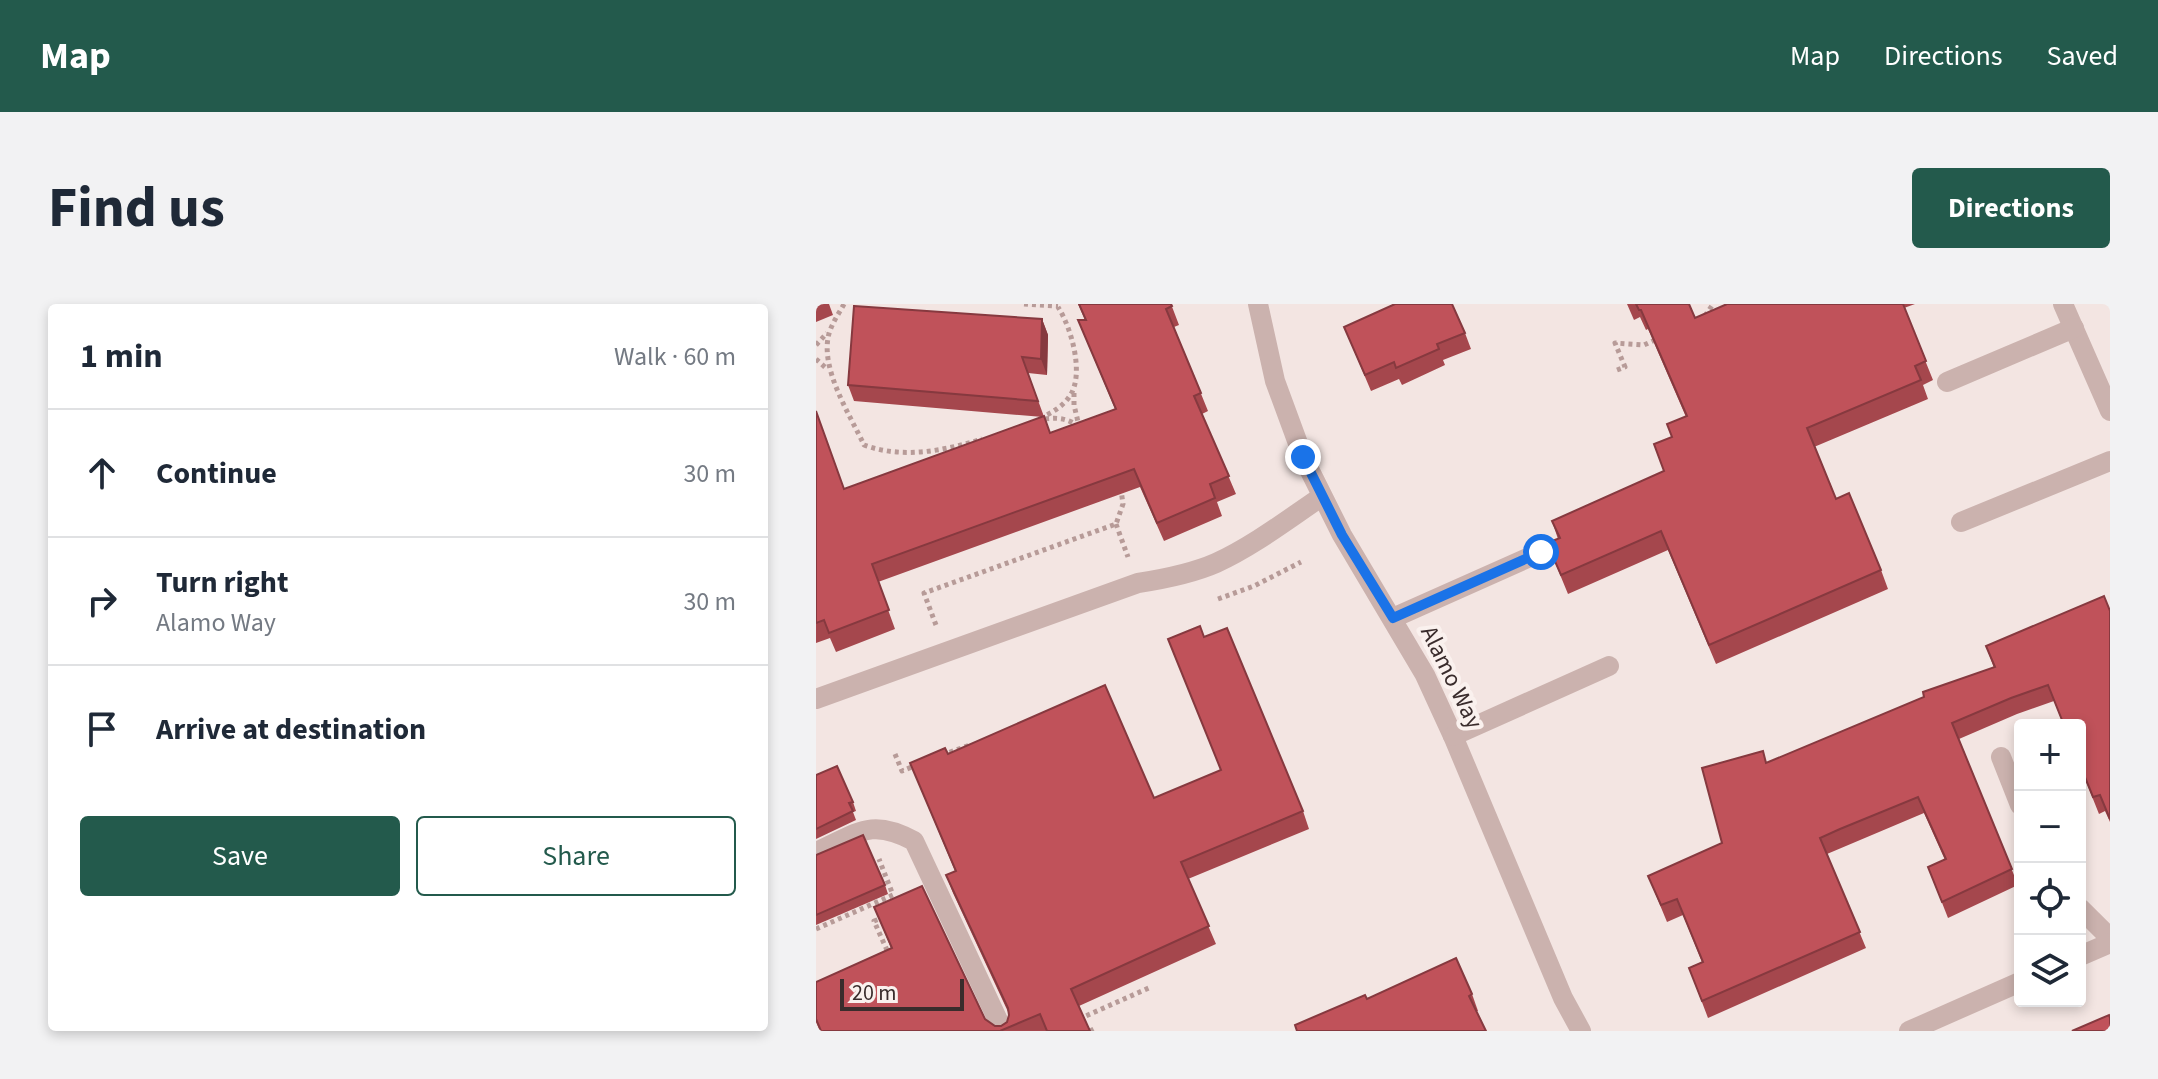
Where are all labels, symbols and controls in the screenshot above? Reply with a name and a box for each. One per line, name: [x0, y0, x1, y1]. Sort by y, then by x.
text: Map: [40, 29, 111, 83]
text: Map: [1790, 36, 1840, 76]
text: Directions: [1884, 36, 2003, 76]
text: Saved: [2047, 36, 2118, 76]
button: Directions: [1912, 168, 2110, 248]
text: Find us: [48, 169, 225, 248]
text: 1 min: [80, 332, 163, 381]
text: Walk · 60 m: [614, 338, 736, 375]
route end: [1285, 439, 1321, 475]
icon: ahead: [80, 451, 124, 495]
text: Continue: [156, 452, 277, 495]
text: 30 m: [683, 455, 736, 492]
route start: [1523, 534, 1559, 570]
text: Turn right: [156, 561, 288, 604]
icon: right: [80, 579, 124, 623]
text: 30 m: [683, 583, 736, 620]
text: Alamo Way: [156, 604, 276, 641]
street label: Alamo Way: [1412, 620, 1492, 735]
icon: arrive: [80, 707, 124, 751]
text: Arrive at destination: [156, 708, 426, 751]
map controls: [2014, 719, 2086, 1007]
button: +: [2014, 719, 2086, 791]
button: −: [2014, 791, 2086, 863]
button: Save: [80, 816, 400, 896]
button: Share: [416, 816, 736, 896]
button: locate: [2014, 863, 2086, 935]
button: layers: [2014, 935, 2086, 1007]
scale bar: [840, 975, 964, 1011]
text: 20 m: [852, 977, 897, 1009]

